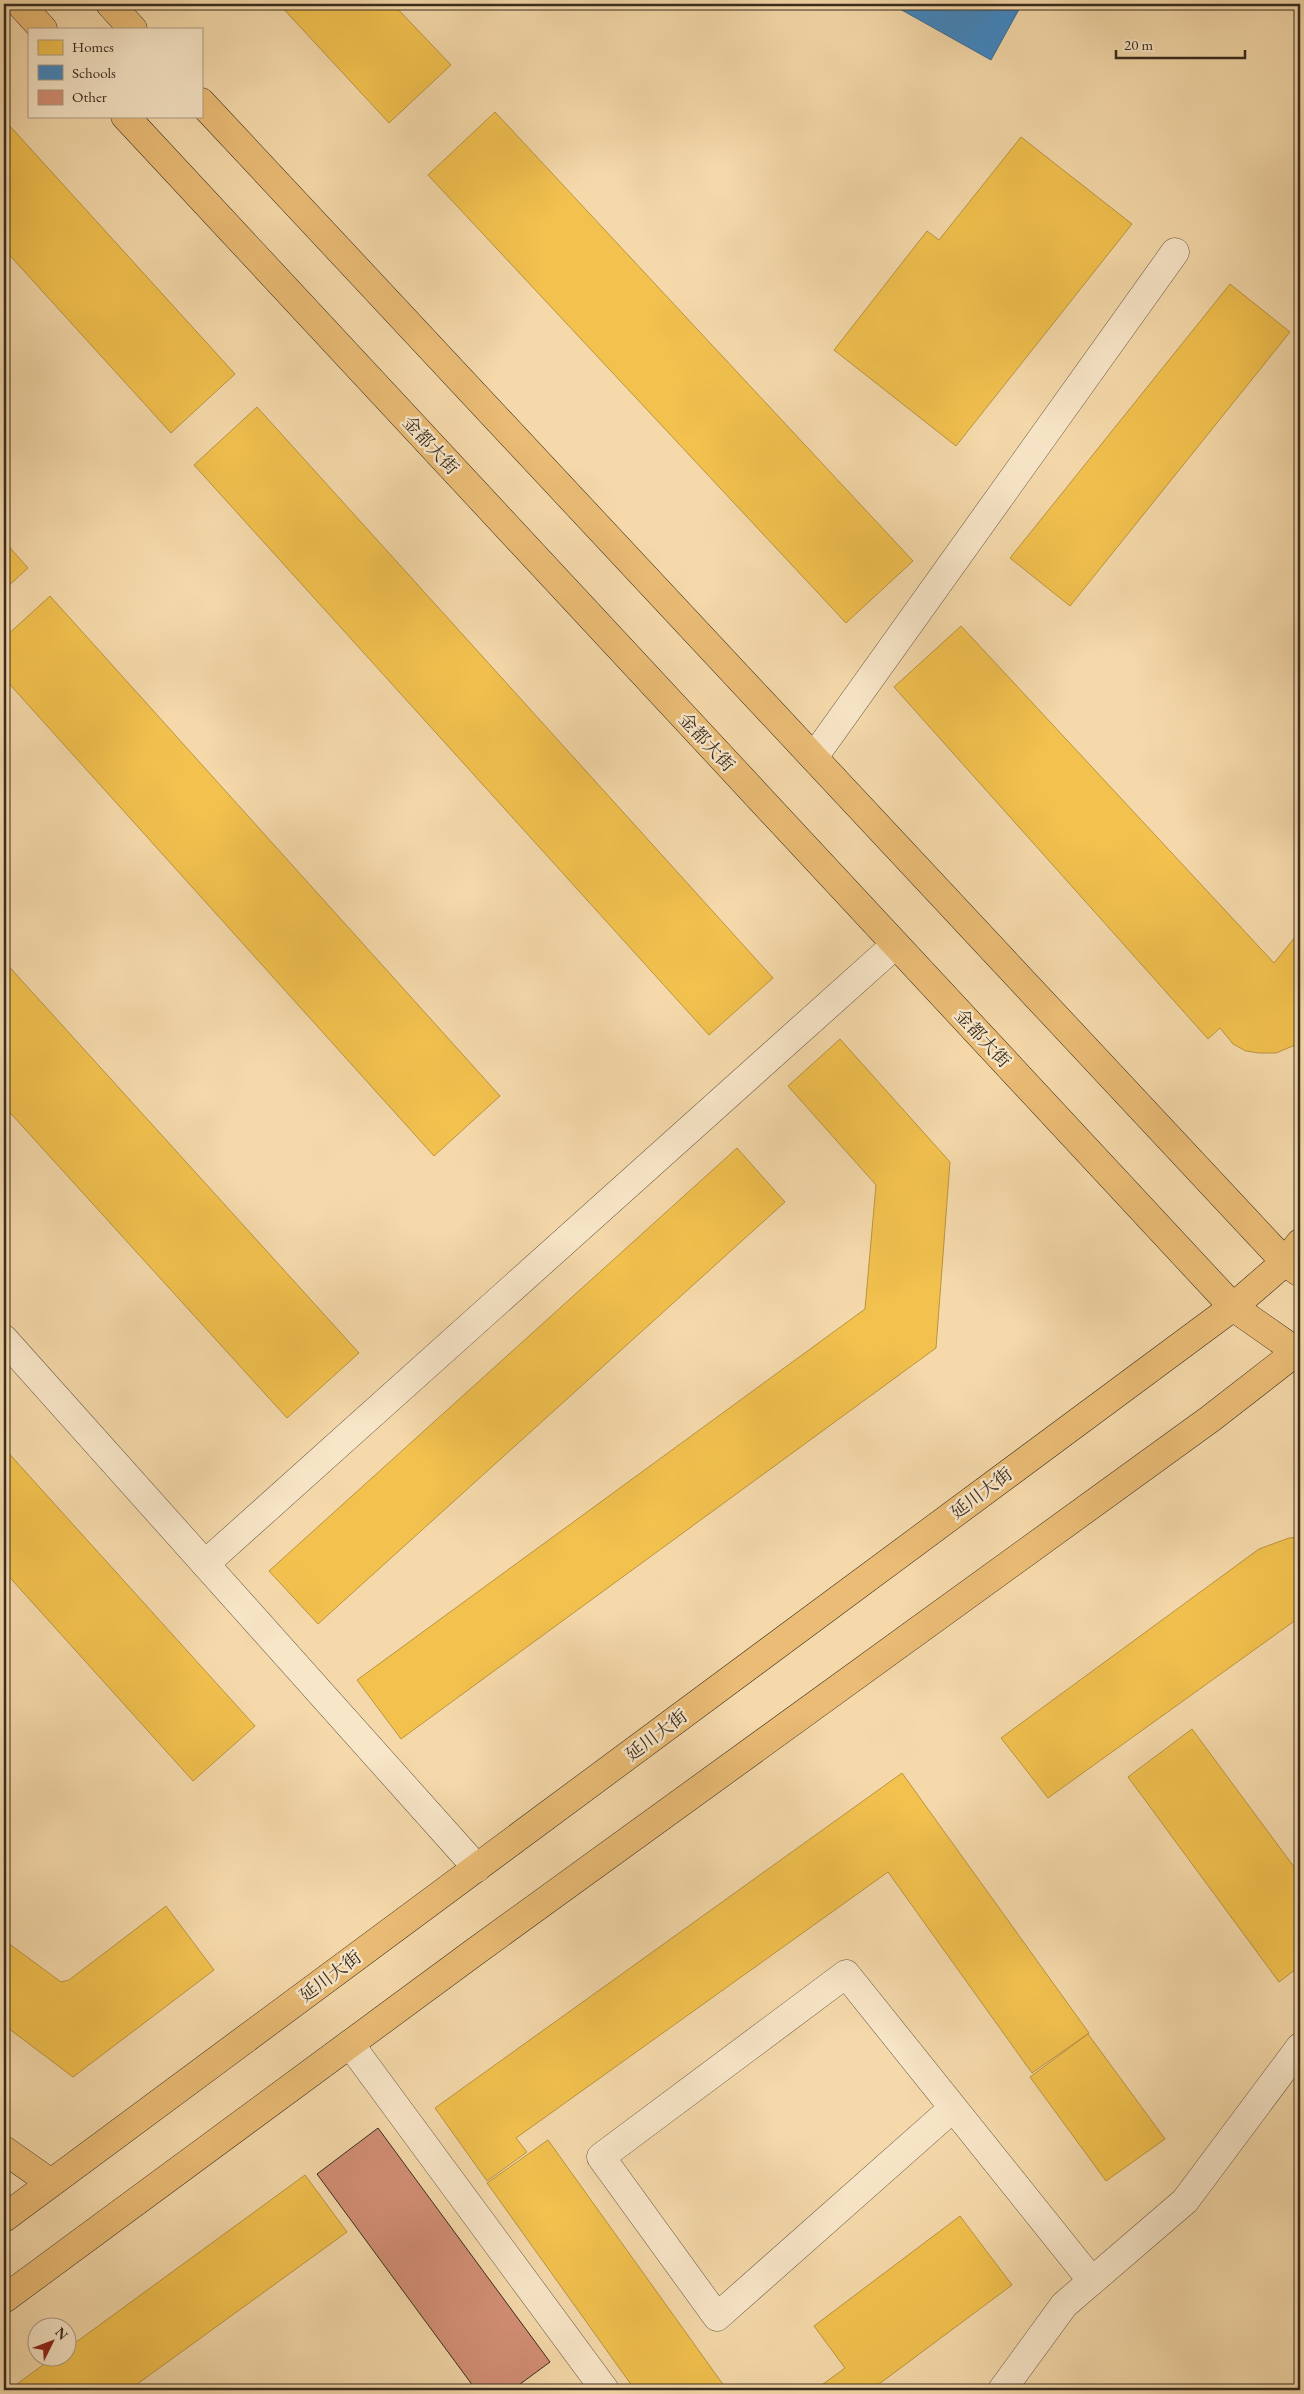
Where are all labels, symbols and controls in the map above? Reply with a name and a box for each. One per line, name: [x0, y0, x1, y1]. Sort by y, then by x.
legend: [28, 28, 202, 118]
scale bar: [1116, 28, 1245, 60]
text: 20 m: [1124, 35, 1153, 54]
text: Homes: [72, 37, 114, 56]
text: Schools: [72, 63, 116, 82]
text: Other: [72, 87, 107, 106]
street label: 金都大街: [398, 411, 464, 479]
street label: 金都大街: [674, 708, 740, 776]
street label: 金都大街: [950, 1004, 1016, 1072]
street label: 延川大街: [945, 1462, 1017, 1524]
street label: 延川大街: [620, 1704, 692, 1766]
street label: 延川大街: [294, 1945, 366, 2007]
north arrow: [28, 2316, 78, 2366]
text: N: [51, 2323, 73, 2344]

